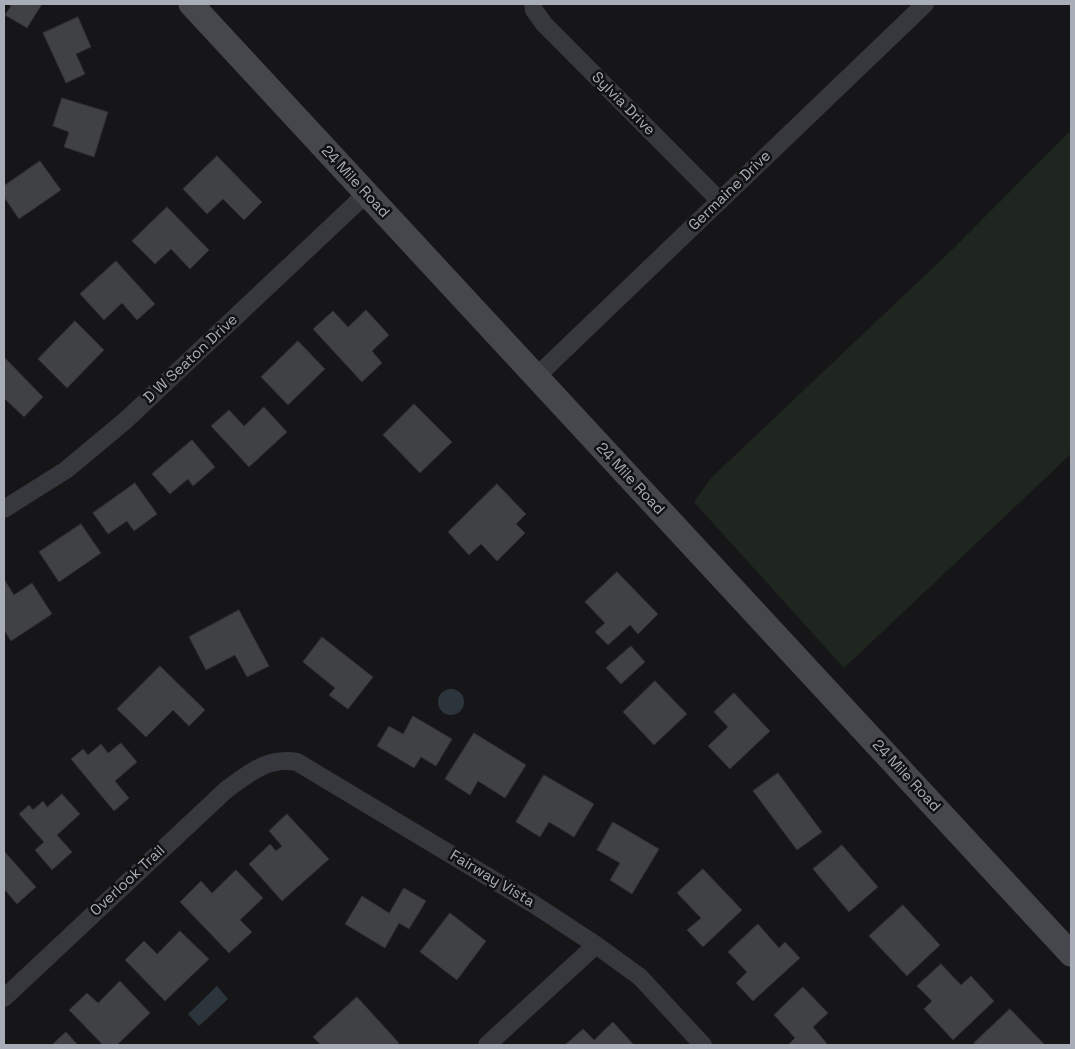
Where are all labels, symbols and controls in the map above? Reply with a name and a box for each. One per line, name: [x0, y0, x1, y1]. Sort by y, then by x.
street label: Sylvia Drive: [588, 69, 658, 139]
street label: 24 Mile Road: [317, 142, 393, 222]
street label: Germaine Drive: [685, 147, 775, 235]
street label: D W Seaton Drive: [140, 311, 242, 407]
street label: 24 Mile Road: [592, 439, 668, 519]
street label: 24 Mile Road: [868, 736, 944, 816]
street label: Overlook Trail: [87, 842, 169, 920]
street label: Fairway Vista: [446, 847, 538, 911]

